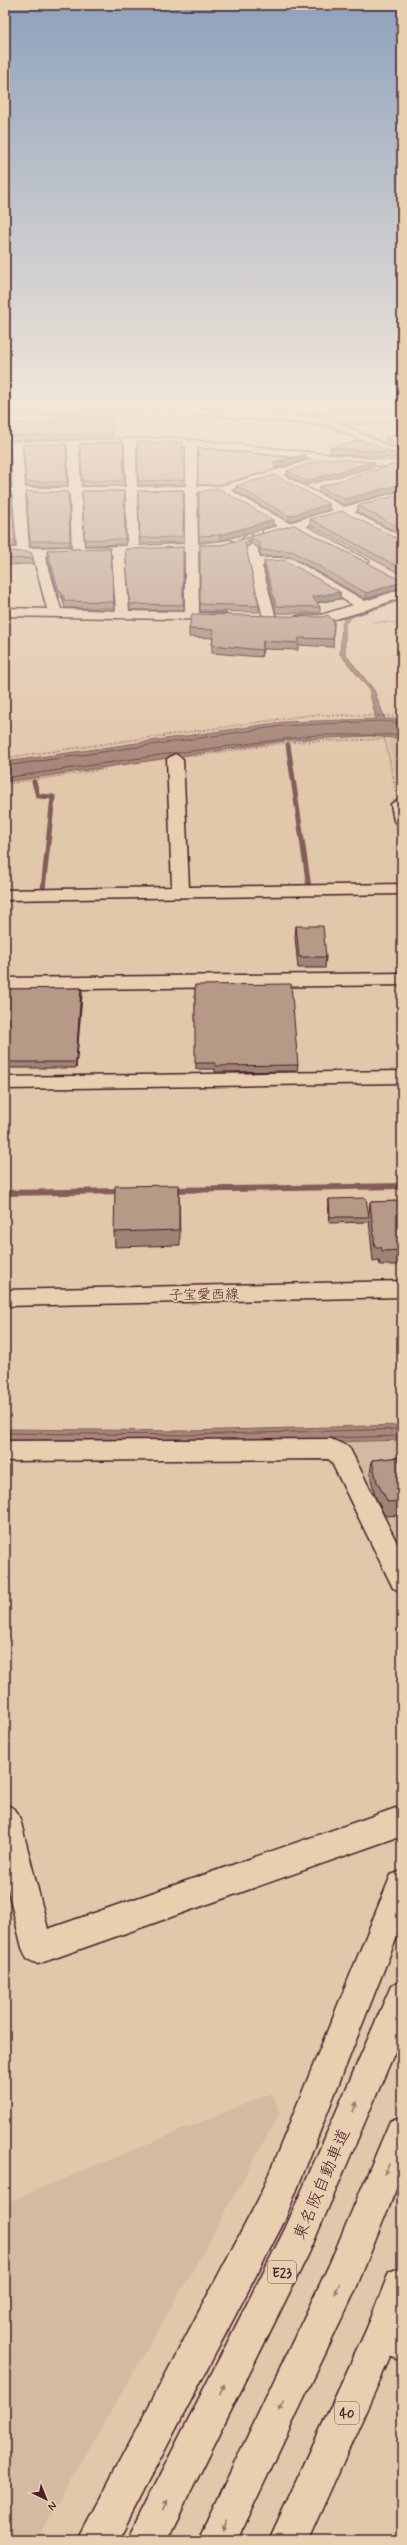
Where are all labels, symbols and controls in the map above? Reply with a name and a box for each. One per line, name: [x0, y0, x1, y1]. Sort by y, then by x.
street label: 子宝愛西線: [169, 1285, 239, 1305]
one-way arrow: [352, 2100, 358, 2112]
street label: 東名阪自動車道: [289, 2125, 355, 2243]
one-way arrow: [384, 2164, 390, 2175]
road number: E23: [268, 2261, 296, 2283]
one-way arrow: [334, 2283, 340, 2295]
one-way arrow: [219, 2383, 225, 2395]
one-way arrow: [278, 2401, 284, 2412]
road number: 40: [335, 2402, 359, 2424]
north arrow: [26, 2479, 66, 2519]
text: N: [45, 2498, 60, 2513]
one-way arrow: [160, 2499, 167, 2511]
one-way arrow: [222, 2518, 228, 2529]

